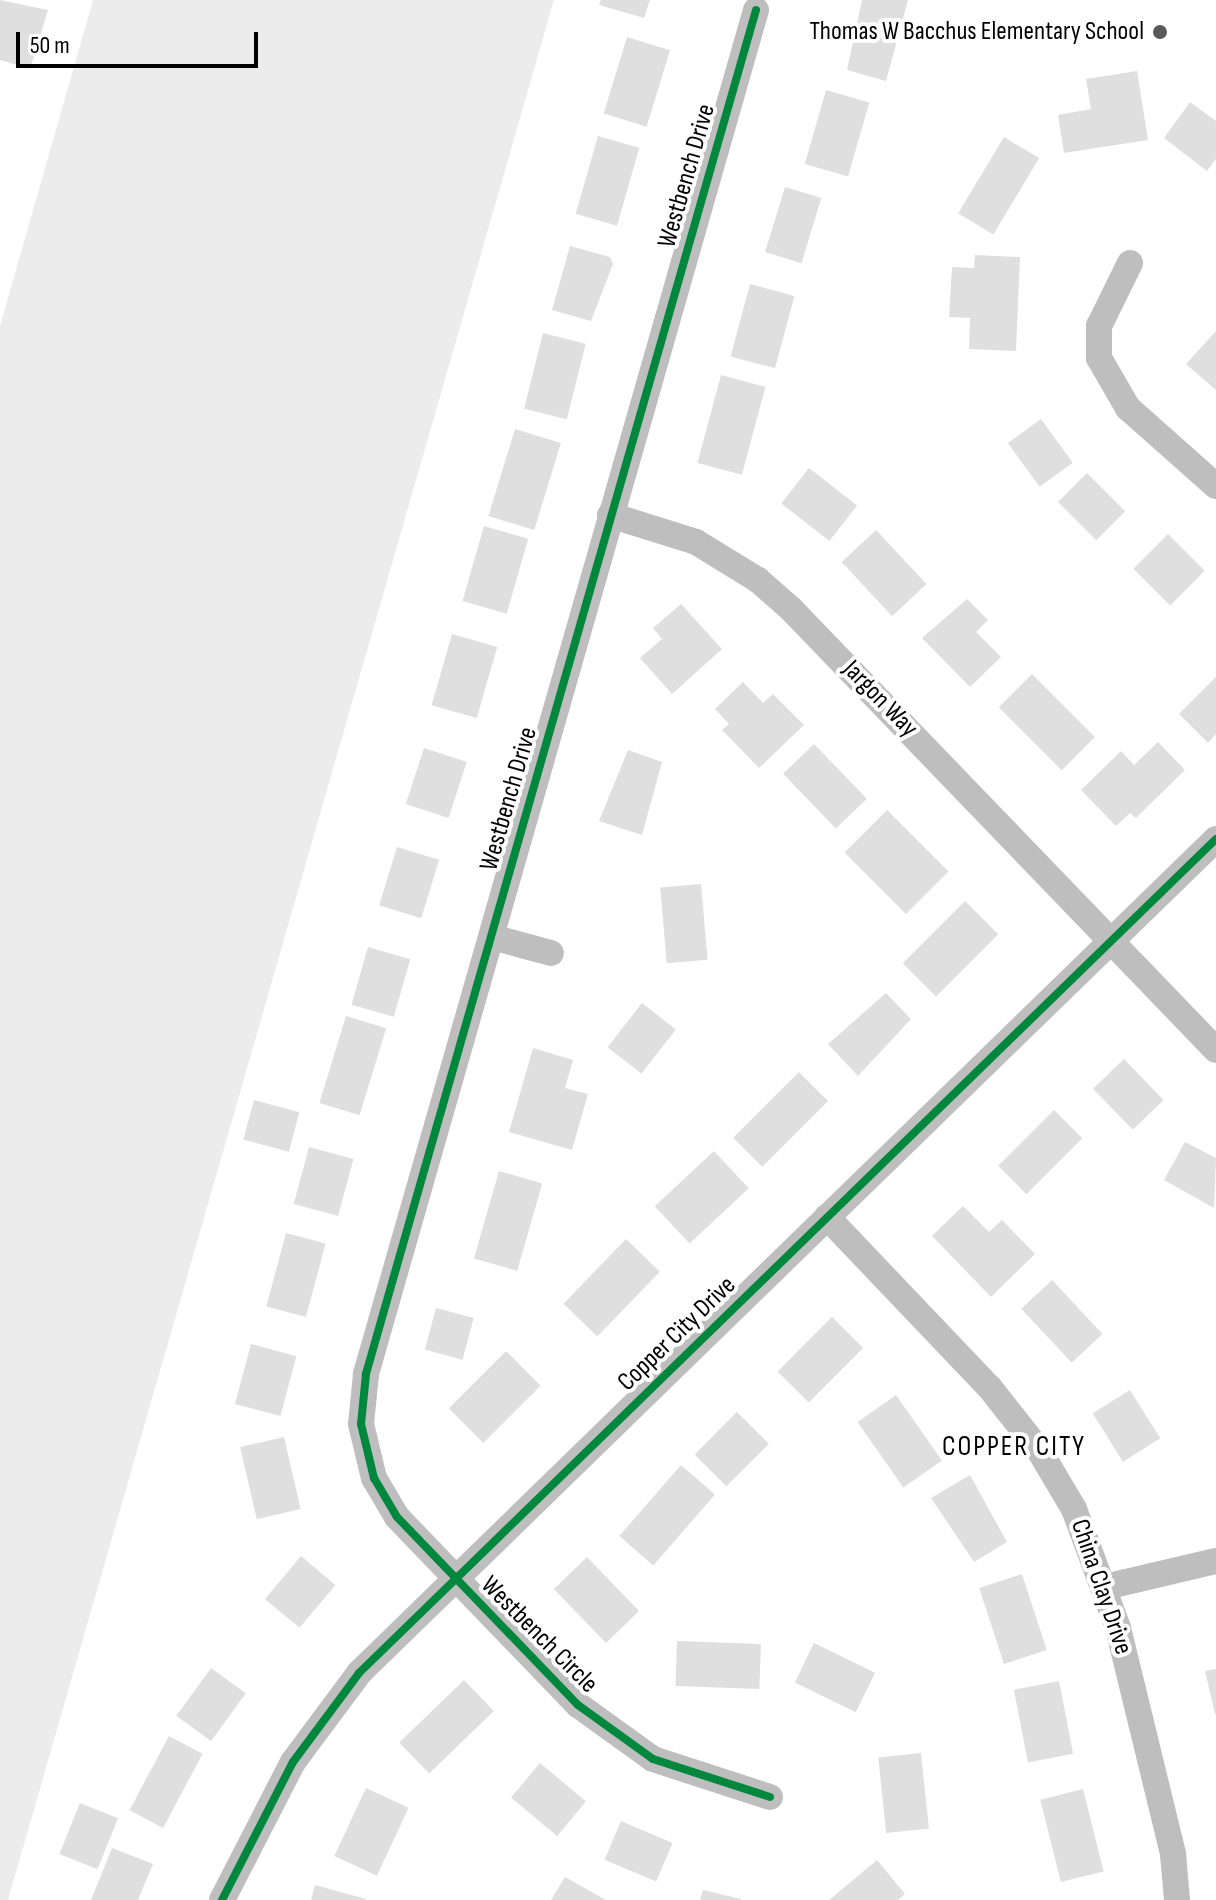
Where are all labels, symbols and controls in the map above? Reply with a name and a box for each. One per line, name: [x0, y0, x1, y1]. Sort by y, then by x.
scale bar: [20, 16, 262, 66]
place label: Thomas W Bacchus Elementary School: [810, 16, 1144, 48]
marker: Thomas W Bacchus Elementary School: [1151, 23, 1169, 41]
text: 50 m: [30, 31, 70, 60]
street label: Westbench Drive: [652, 101, 722, 251]
street label: Jargon Way: [836, 654, 924, 744]
street label: Westbench Drive: [474, 724, 544, 874]
street label: Copper City Drive: [612, 1270, 742, 1398]
district label: COPPER CITY: [942, 1430, 1086, 1464]
street label: China Clay Drive: [1063, 1515, 1139, 1659]
street label: Westbench Circle: [474, 1570, 604, 1700]

